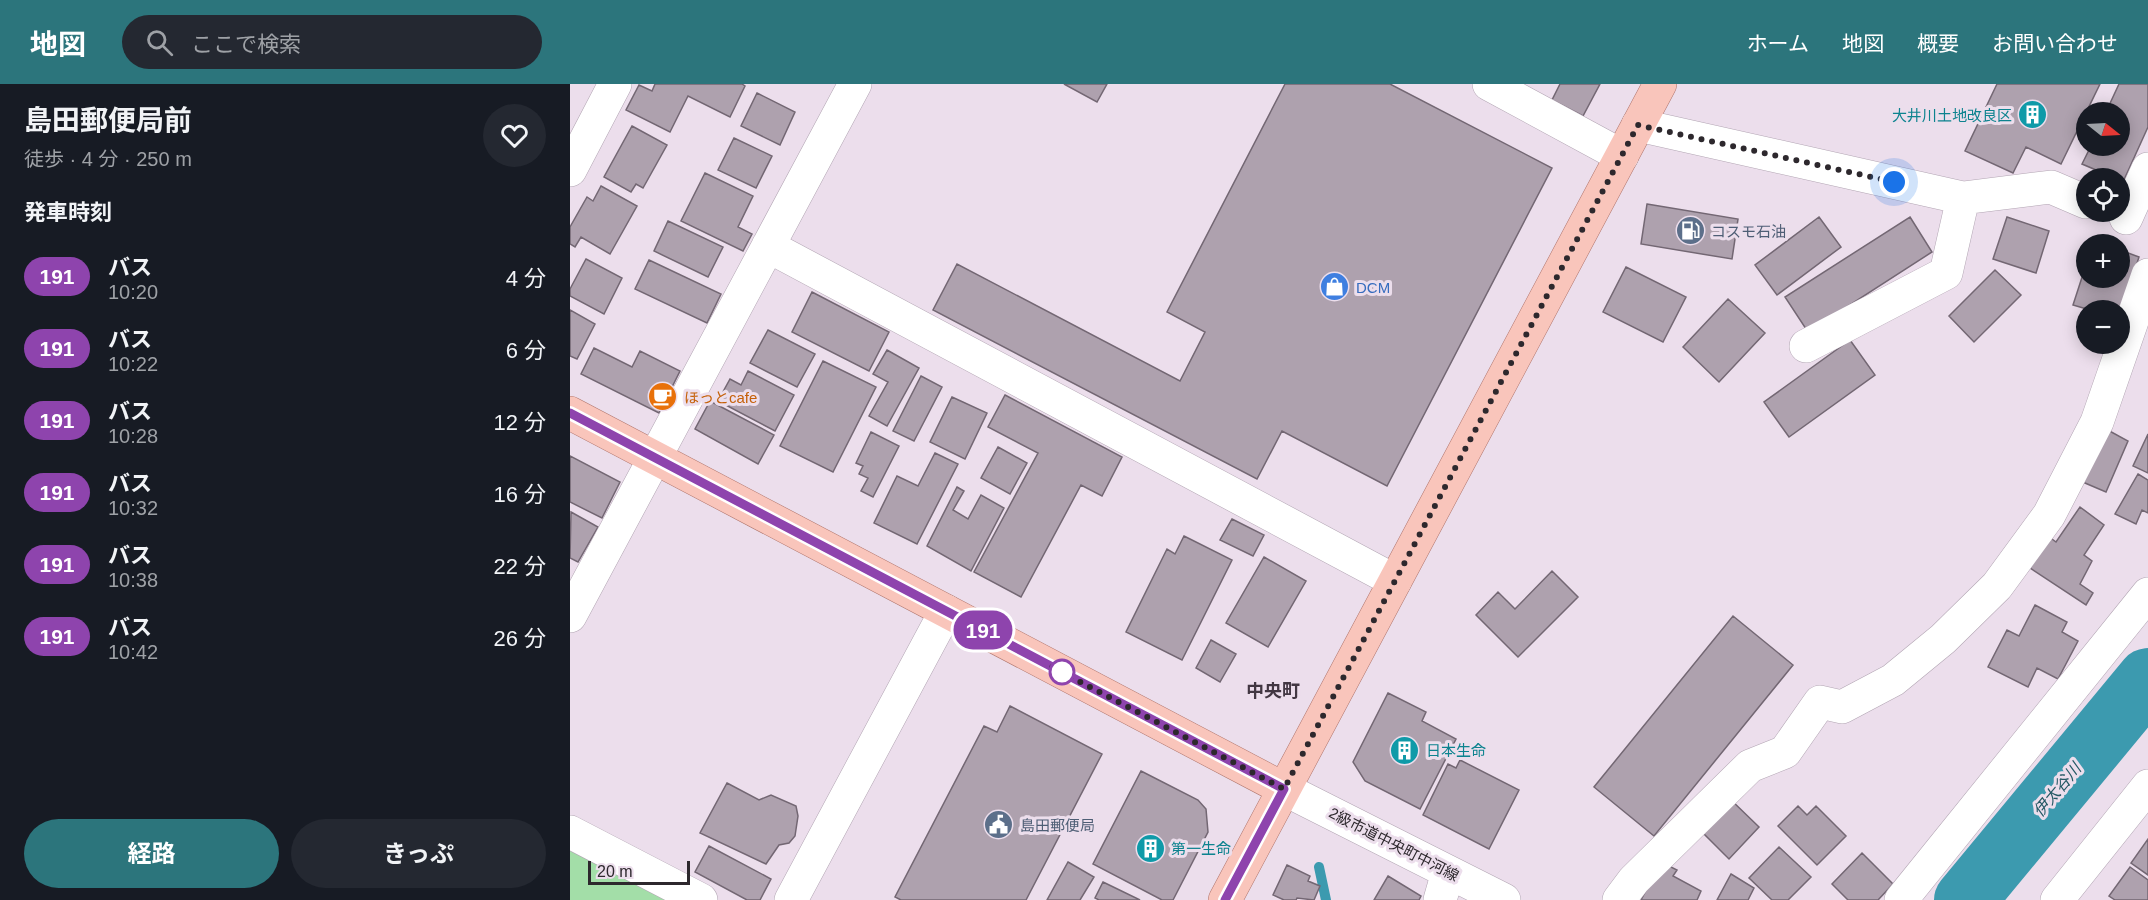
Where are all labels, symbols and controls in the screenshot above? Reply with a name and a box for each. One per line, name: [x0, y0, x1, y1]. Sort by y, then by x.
search box: [122, 15, 542, 69]
icon: search: [143, 26, 176, 59]
text: 地図: [30, 29, 86, 60]
text: ここで検索: [191, 32, 301, 57]
text: ホーム: [1747, 32, 1809, 55]
text: 地図: [1842, 32, 1884, 55]
text: 概要: [1917, 32, 1959, 55]
text: お問い合わせ: [1992, 32, 2118, 55]
building icon: 大井川土地改良区: [2017, 99, 2049, 131]
north arrow: [2076, 102, 2130, 156]
map controls: [2076, 102, 2130, 354]
button: heart: [483, 104, 546, 167]
text: 島田郵便局前: [24, 105, 192, 136]
place label: 大井川土地改良区: [1892, 107, 2012, 124]
text: 徒歩 · 4 分 · 250 m: [24, 148, 192, 170]
your location: [1879, 167, 1909, 197]
button: locate: [2076, 168, 2130, 222]
text: 発車時刻: [24, 200, 112, 225]
fuel station icon: コスモ石油: [1674, 215, 1706, 247]
place label: コスモ石油: [1711, 223, 1786, 240]
button: +: [2076, 234, 2130, 288]
text: バス: [108, 255, 152, 280]
text: 191: [39, 265, 75, 288]
text: 4 分: [506, 266, 546, 291]
shop icon: DCM: [1319, 271, 1351, 303]
place label: DCM: [1356, 279, 1390, 296]
text: 10:20: [108, 281, 158, 303]
button: −: [2076, 300, 2130, 354]
text: バス: [108, 327, 152, 352]
text: 191: [39, 337, 75, 360]
text: 6 分: [506, 338, 546, 363]
text: 10:22: [108, 353, 158, 375]
cafe icon: ほっとcafe: [647, 381, 679, 413]
place label: ほっとcafe: [684, 389, 757, 406]
text: バス: [108, 399, 152, 424]
text: 191: [39, 409, 75, 432]
text: 12 分: [493, 410, 546, 435]
text: 10:28: [108, 425, 158, 447]
text: バス: [108, 471, 152, 496]
text: 191: [39, 481, 75, 504]
text: 16 分: [493, 482, 546, 507]
text: 10:32: [108, 497, 158, 519]
text: バス: [108, 543, 152, 568]
text: 191: [39, 553, 75, 576]
text: 22 分: [493, 554, 546, 579]
text: 10:38: [108, 569, 158, 591]
line badge: 191: [948, 610, 1018, 650]
text: バス: [108, 615, 152, 640]
text: 191: [965, 619, 1001, 642]
text: 191: [39, 625, 75, 648]
text: 26 分: [493, 626, 546, 651]
text: 10:42: [108, 641, 158, 663]
unlabelled marker: [1049, 659, 1075, 685]
district label: 中央町: [1246, 681, 1300, 701]
building icon: 日本生命: [1389, 734, 1421, 766]
place label: 日本生命: [1426, 742, 1486, 759]
water label: 伊太谷川: [2030, 758, 2085, 820]
street label: 2級市道中央町中河線: [1326, 804, 1462, 884]
public building icon: 島田郵便局: [983, 809, 1015, 841]
place label: 島田郵便局: [1020, 817, 1095, 834]
button: 経路: [24, 819, 279, 888]
button: きっぷ: [291, 819, 546, 888]
building icon: 第一生命: [1134, 832, 1166, 864]
place label: 第一生命: [1171, 840, 1231, 857]
scale bar: [588, 858, 690, 886]
text: 20 m: [597, 863, 633, 880]

